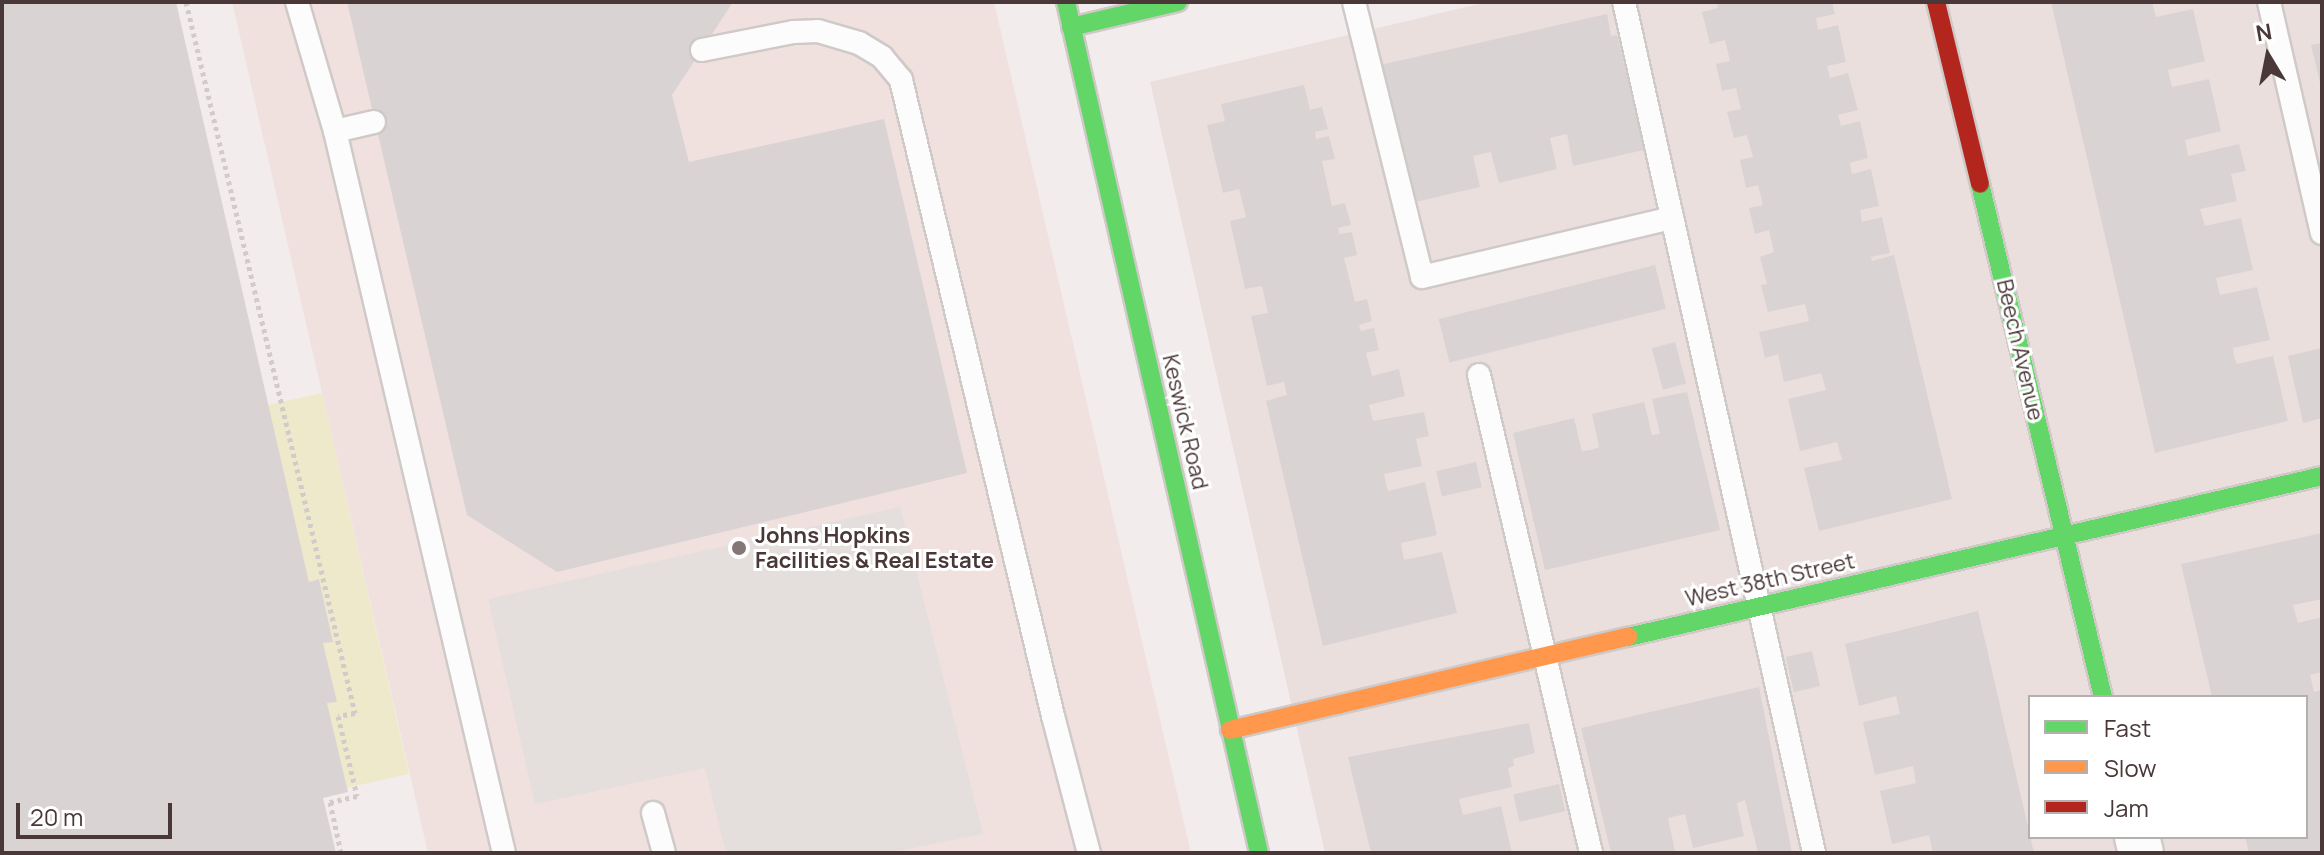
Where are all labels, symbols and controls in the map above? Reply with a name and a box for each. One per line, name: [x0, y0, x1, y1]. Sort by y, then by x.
north arrow: [2228, 16, 2308, 96]
text: N: [2253, 16, 2274, 49]
street label: Beech Avenue: [1991, 277, 2049, 423]
street label: Keswick Road: [1157, 352, 1213, 492]
place label: Johns Hopkins Facilities & Real Estate: [755, 522, 994, 574]
marker: Johns Hopkins Facilities & Real Estate: [730, 539, 748, 557]
street label: West 38th Street: [1683, 548, 1857, 612]
legend: [2028, 695, 2308, 839]
text: Fast: [2104, 711, 2151, 744]
text: Slow: [2104, 751, 2157, 784]
scale bar: [20, 787, 176, 837]
text: Jam: [2104, 791, 2149, 824]
text: 20 m: [30, 800, 83, 833]

